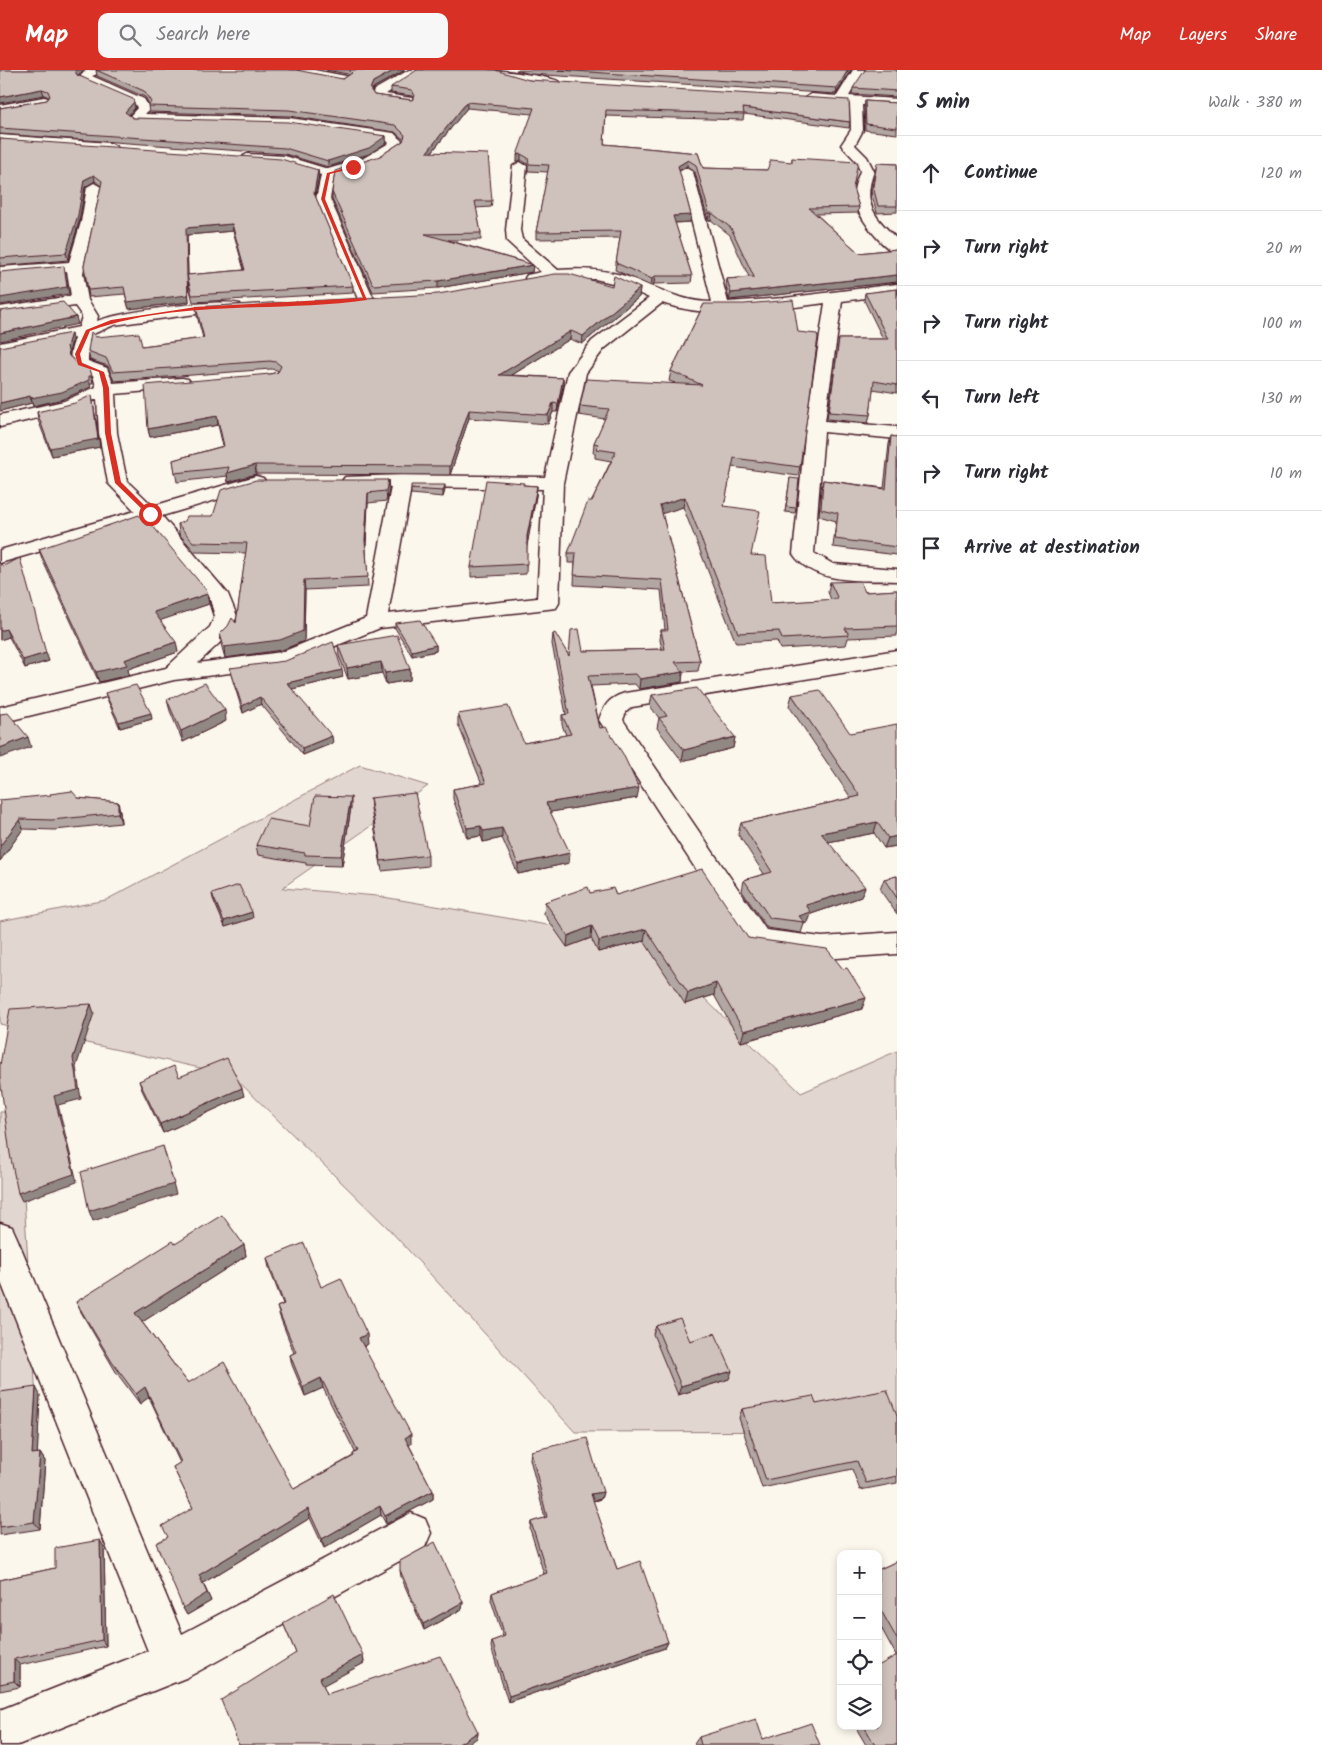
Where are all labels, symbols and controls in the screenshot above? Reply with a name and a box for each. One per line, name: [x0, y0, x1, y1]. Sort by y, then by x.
search box: [98, 13, 448, 58]
text: Map: [25, 16, 68, 55]
text: Search here: [156, 20, 250, 50]
icon: search: [116, 21, 144, 49]
text: Map: [1120, 21, 1151, 50]
text: Layers: [1179, 21, 1227, 50]
text: Share: [1255, 21, 1297, 50]
text: 5 min: [917, 86, 970, 119]
text: Walk · 380 m: [1208, 90, 1302, 115]
route end: [342, 156, 365, 179]
text: Continue: [964, 158, 1037, 188]
icon: ahead: [917, 159, 945, 187]
text: 120 m: [1261, 161, 1302, 186]
text: Turn right: [964, 233, 1049, 263]
icon: right: [917, 234, 945, 262]
text: 20 m: [1266, 236, 1302, 261]
text: Turn right: [964, 308, 1049, 338]
icon: right: [917, 309, 945, 337]
text: 100 m: [1262, 311, 1302, 336]
text: Turn left: [964, 383, 1039, 413]
icon: left: [917, 384, 945, 412]
text: 130 m: [1261, 386, 1302, 411]
text: Turn right: [964, 458, 1049, 488]
icon: right: [917, 459, 945, 487]
text: 10 m: [1270, 461, 1302, 486]
route start: [139, 503, 162, 526]
text: Arrive at destination: [964, 533, 1140, 563]
icon: arrive: [917, 534, 945, 562]
map controls: [837, 1550, 882, 1730]
button: +: [837, 1550, 882, 1595]
button: −: [837, 1595, 882, 1640]
button: locate: [837, 1640, 882, 1685]
button: layers: [837, 1685, 882, 1730]

